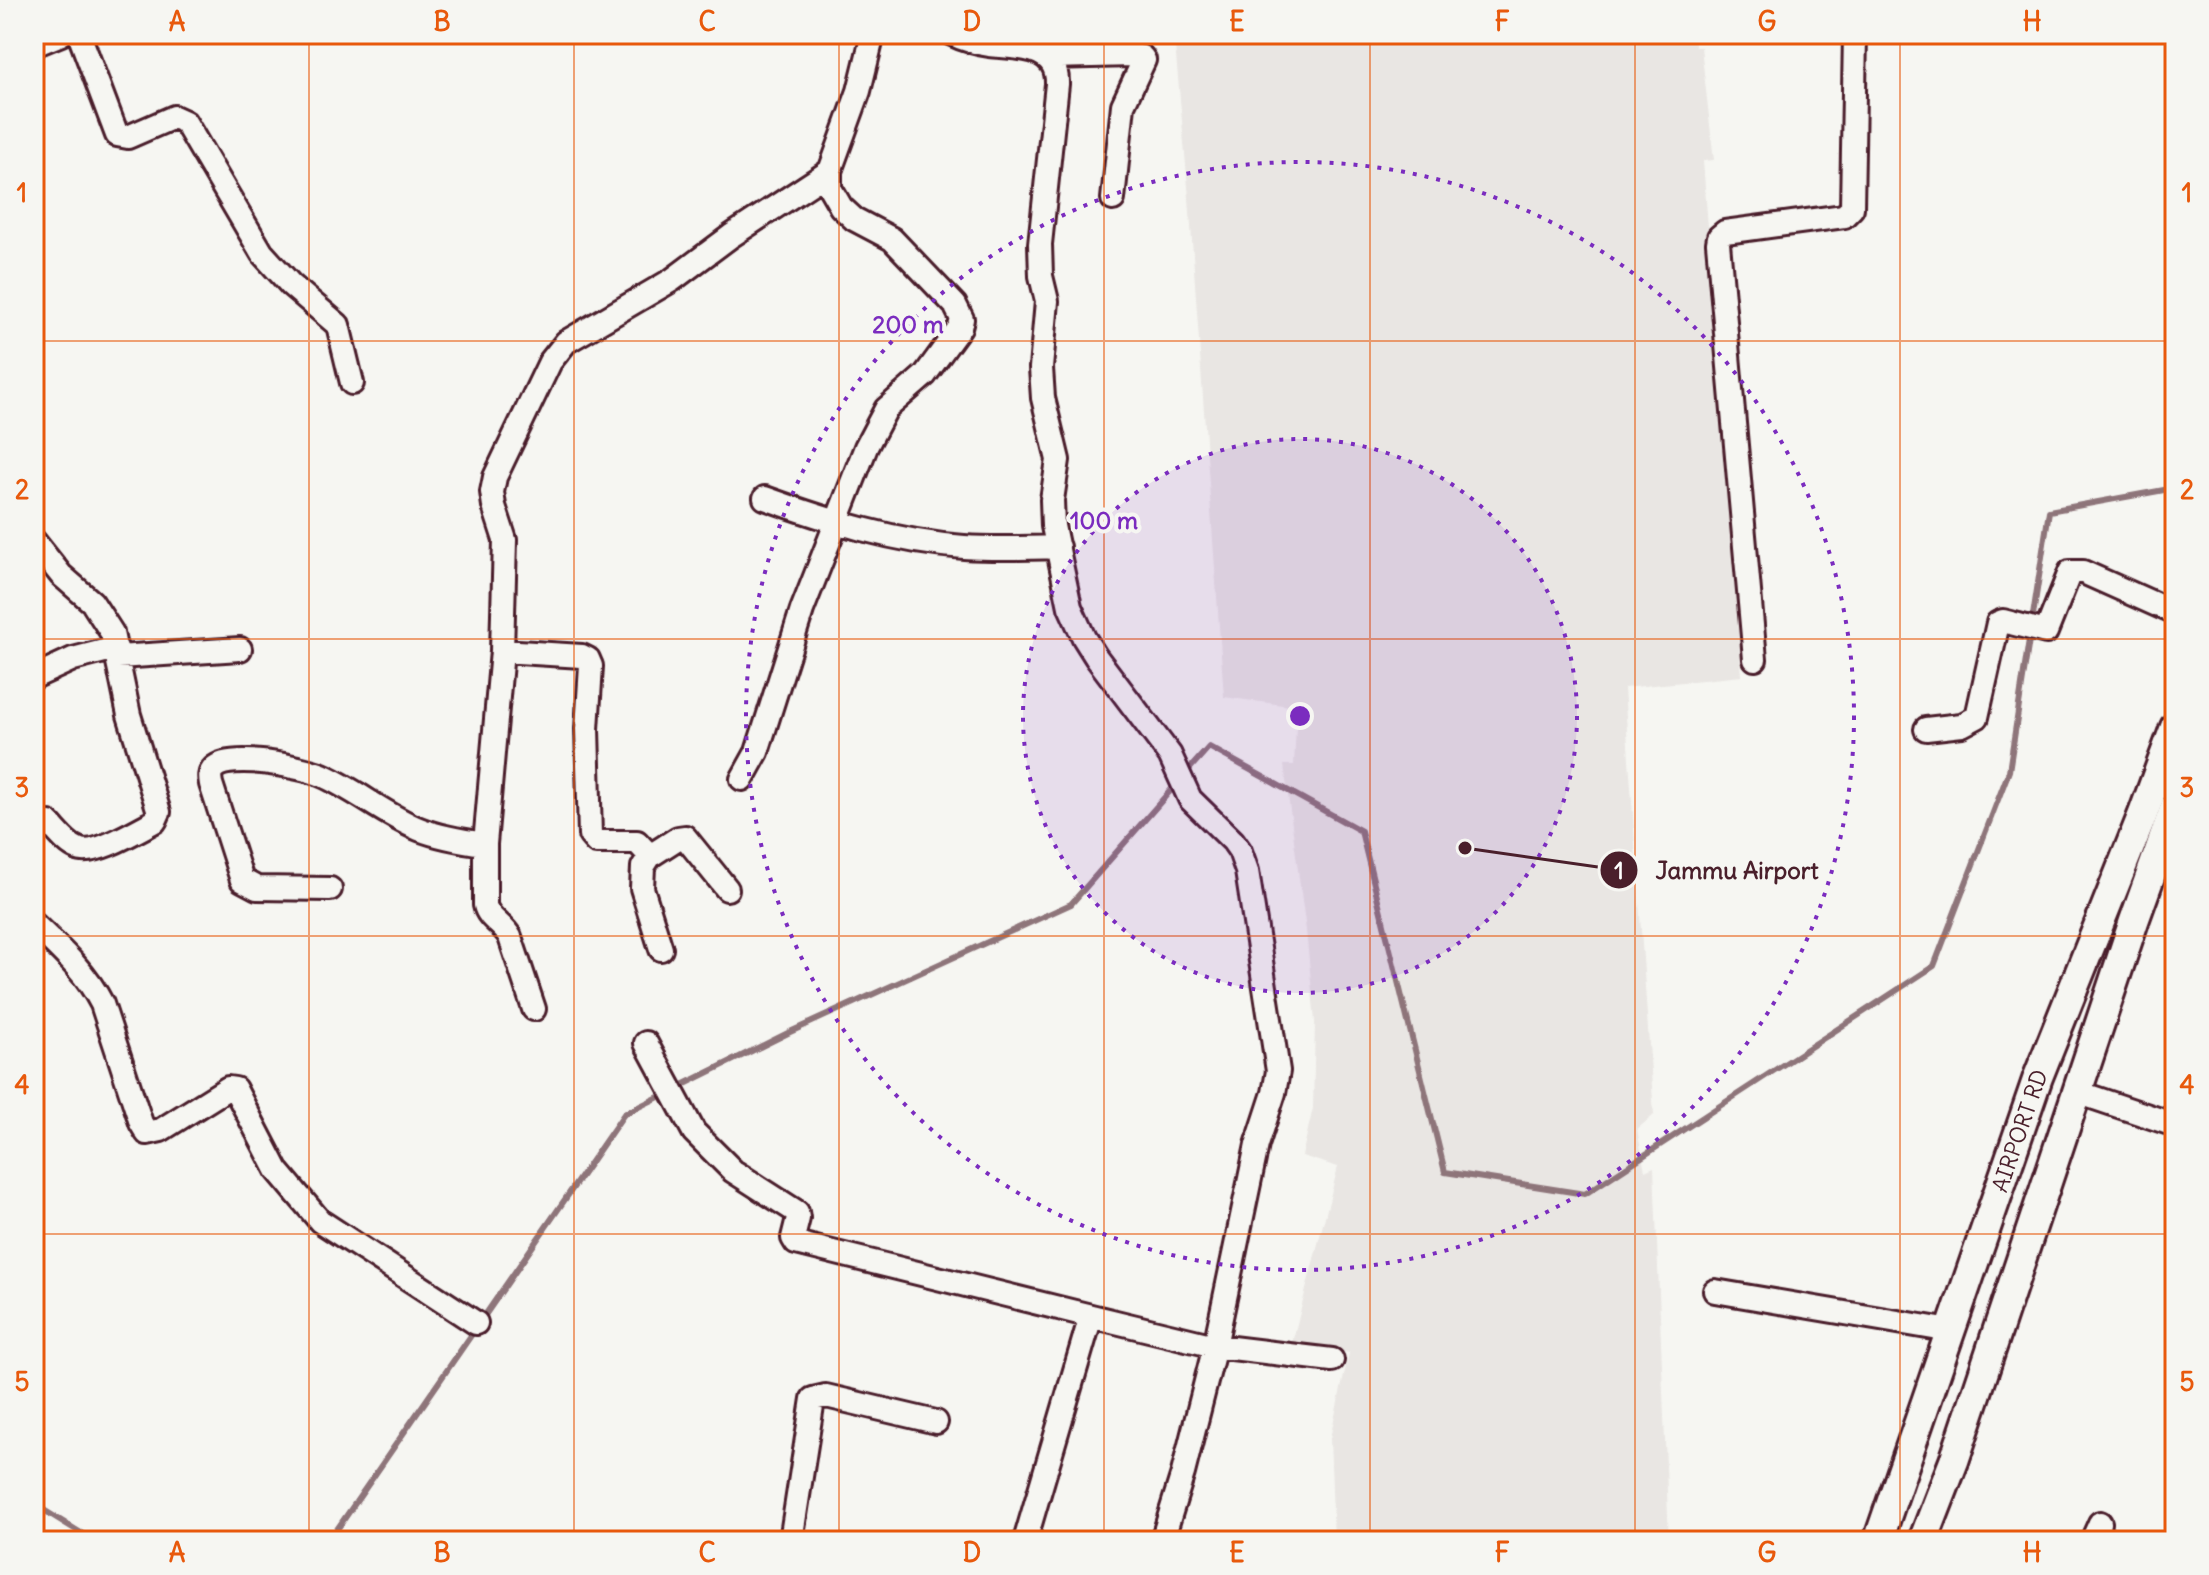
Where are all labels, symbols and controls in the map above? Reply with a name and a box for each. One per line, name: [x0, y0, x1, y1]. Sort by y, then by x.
text: A: [169, 5, 186, 38]
text: B: [433, 5, 451, 38]
text: C: [698, 5, 716, 38]
text: D: [963, 5, 981, 38]
text: E: [1229, 5, 1245, 38]
text: F: [1495, 5, 1510, 38]
text: G: [1758, 5, 1777, 38]
text: H: [2023, 5, 2041, 38]
text: 1: [17, 176, 27, 209]
text: 1: [2182, 176, 2192, 209]
text: 200 m: [872, 309, 944, 339]
text: 2: [15, 473, 29, 506]
text: 2: [2180, 473, 2194, 506]
text: 100 m: [1070, 505, 1138, 535]
centre of rings: [1286, 702, 1314, 730]
text: 3: [15, 771, 29, 804]
text: 3: [2180, 771, 2194, 804]
callout: Jammu Airport: [1599, 846, 1834, 894]
text: 1: [1614, 855, 1624, 885]
text: Jammu Airport: [1655, 855, 1819, 885]
street label: AIRPORT RD: [1985, 1066, 2054, 1196]
text: 4: [14, 1068, 30, 1101]
text: 4: [2179, 1068, 2195, 1101]
text: 5: [15, 1365, 30, 1398]
text: 5: [2180, 1365, 2195, 1398]
text: A: [169, 1536, 186, 1569]
text: B: [433, 1536, 451, 1569]
text: C: [698, 1536, 716, 1569]
text: D: [963, 1536, 981, 1569]
text: E: [1229, 1536, 1245, 1569]
text: F: [1495, 1536, 1510, 1569]
text: G: [1758, 1536, 1777, 1569]
text: H: [2023, 1536, 2041, 1569]

